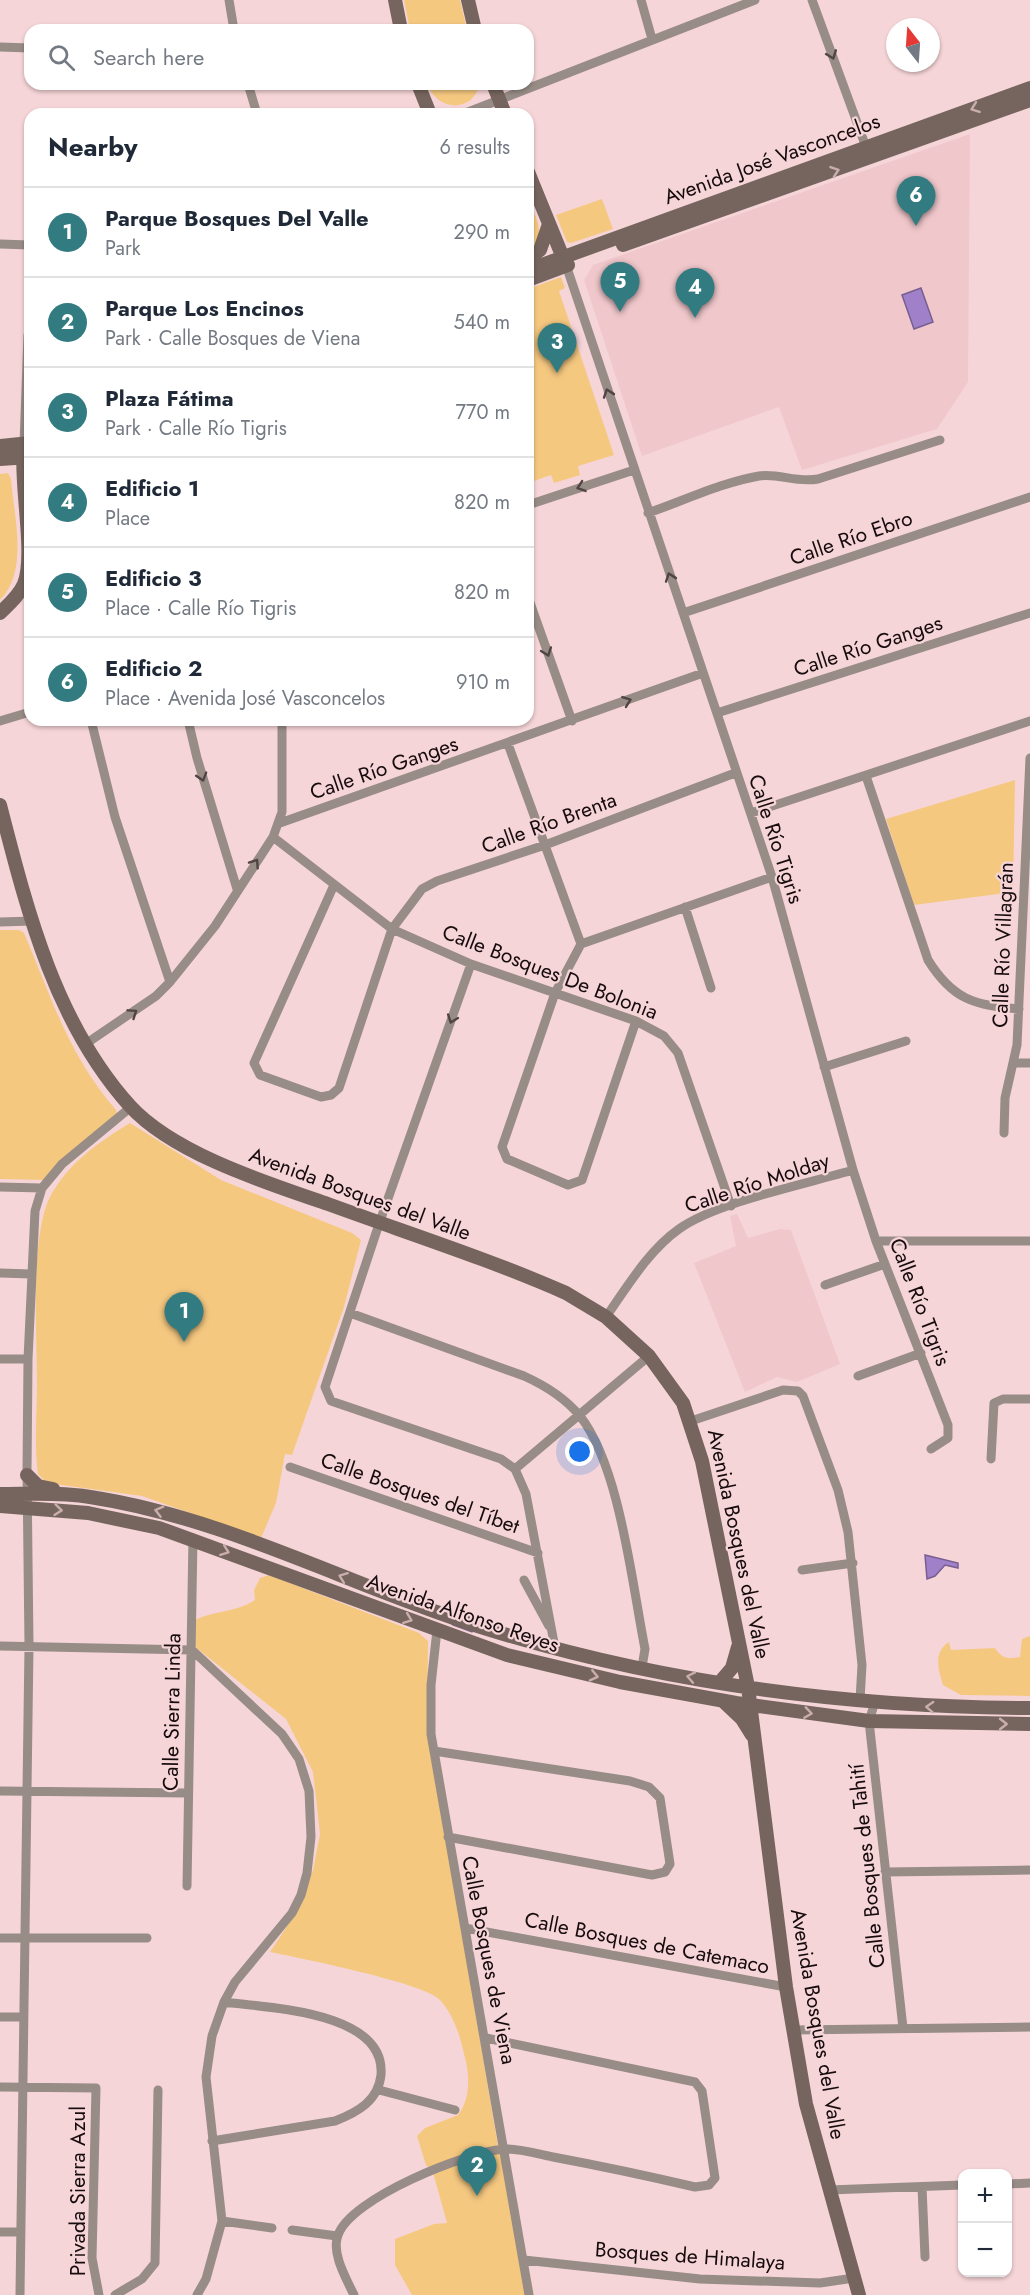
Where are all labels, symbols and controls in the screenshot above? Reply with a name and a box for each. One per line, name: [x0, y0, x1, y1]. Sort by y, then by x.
north arrow: [886, 18, 940, 72]
search box: [24, 24, 534, 90]
icon: search: [45, 41, 78, 74]
text: Search here: [93, 41, 204, 73]
one-way arrow: [825, 49, 837, 60]
one-way arrow: [970, 101, 981, 114]
street label: Avenida José Vasconcelos: [660, 106, 884, 212]
text: Nearby: [48, 128, 137, 166]
text: 6 results: [440, 133, 510, 162]
one-way arrow: [829, 165, 840, 178]
pin: 6: [896, 176, 936, 226]
text: Parque Bosques Del Valle: [105, 202, 369, 234]
text: 1: [62, 218, 73, 247]
text: 290 m: [454, 218, 510, 247]
text: Park: [105, 234, 141, 263]
pin: 5: [600, 262, 640, 312]
pin: 4: [676, 268, 714, 318]
text: Parque Los Encinos: [105, 292, 304, 324]
text: 2: [61, 308, 74, 337]
text: 540 m: [453, 308, 510, 337]
text: Park · Calle Bosques de Viena: [105, 324, 360, 353]
pin: 3: [538, 324, 576, 373]
text: Plaza Fátima: [105, 382, 234, 414]
one-way arrow: [603, 388, 616, 399]
text: 3: [61, 398, 74, 427]
text: 770 m: [455, 398, 510, 427]
text: Park · Calle Río Tigris: [105, 414, 287, 443]
text: Edificio 1: [105, 472, 199, 504]
one-way arrow: [576, 480, 587, 493]
text: 4: [61, 488, 74, 517]
text: 820 m: [454, 488, 510, 517]
street label: Calle Río Ebro: [786, 503, 916, 573]
text: Place: [105, 504, 150, 533]
text: Edificio 3: [105, 562, 202, 594]
one-way arrow: [665, 572, 678, 583]
text: 5: [61, 578, 74, 607]
text: 820 m: [454, 578, 510, 607]
text: Place · Calle Río Tigris: [105, 594, 296, 623]
street label: Calle Río Ganges: [790, 608, 946, 684]
one-way arrow: [539, 646, 552, 657]
text: Edificio 2: [105, 652, 203, 684]
text: 6: [61, 668, 74, 697]
text: 910 m: [456, 668, 510, 697]
text: Place · Avenida José Vasconcelos: [105, 684, 385, 713]
one-way arrow: [621, 695, 631, 708]
street label: Calle Río Ganges: [306, 729, 462, 807]
street label: Calle Río Tigris: [741, 770, 811, 908]
one-way arrow: [195, 771, 207, 782]
street label: Calle Río Brenta: [477, 785, 621, 861]
one-way arrow: [248, 859, 259, 870]
street label: Calle Río Villagrán: [985, 862, 1021, 1028]
street label: Calle Bosques De Bolonia: [438, 917, 662, 1027]
one-way arrow: [126, 1009, 137, 1020]
one-way arrow: [446, 1013, 459, 1024]
street label: Avenida Bosques del Valle: [245, 1140, 475, 1248]
street label: Calle Río Molday: [681, 1145, 834, 1221]
street label: Calle Río Tigris: [882, 1234, 958, 1370]
pin: 1: [164, 1292, 204, 1342]
street label: Avenida Bosques del Valle: [700, 1426, 778, 1662]
your location: [565, 1437, 594, 1466]
street label: Calle Bosques del Tíbet: [317, 1445, 523, 1541]
one-way arrow: [53, 1503, 62, 1516]
one-way arrow: [155, 1505, 165, 1518]
one-way arrow: [219, 1543, 230, 1556]
street label: Avenida Alfonso Reyes: [363, 1566, 563, 1660]
one-way arrow: [338, 1571, 349, 1584]
one-way arrow: [402, 1612, 413, 1624]
street label: Calle Sierra Linda: [156, 1633, 188, 1791]
one-way arrow: [589, 1669, 599, 1682]
one-way arrow: [686, 1671, 696, 1684]
one-way arrow: [925, 1700, 934, 1713]
one-way arrow: [804, 1707, 813, 1719]
one-way arrow: [998, 1718, 1007, 1730]
street label: Calle Bosques de Tahití: [841, 1761, 893, 1970]
street label: Calle Bosques de Viena: [454, 1853, 524, 2067]
street label: Calle Bosques de Catemaco: [522, 1905, 772, 1981]
street label: Avenida Bosques del Valle: [783, 1906, 853, 2142]
street label: Privada Sierra Azul: [63, 2106, 93, 2276]
pin: 2: [458, 2146, 496, 2196]
map controls: [958, 2169, 1012, 2277]
button: +: [958, 2169, 1012, 2223]
button: −: [958, 2223, 1012, 2277]
street label: Bosques de Himalaya: [594, 2234, 786, 2278]

